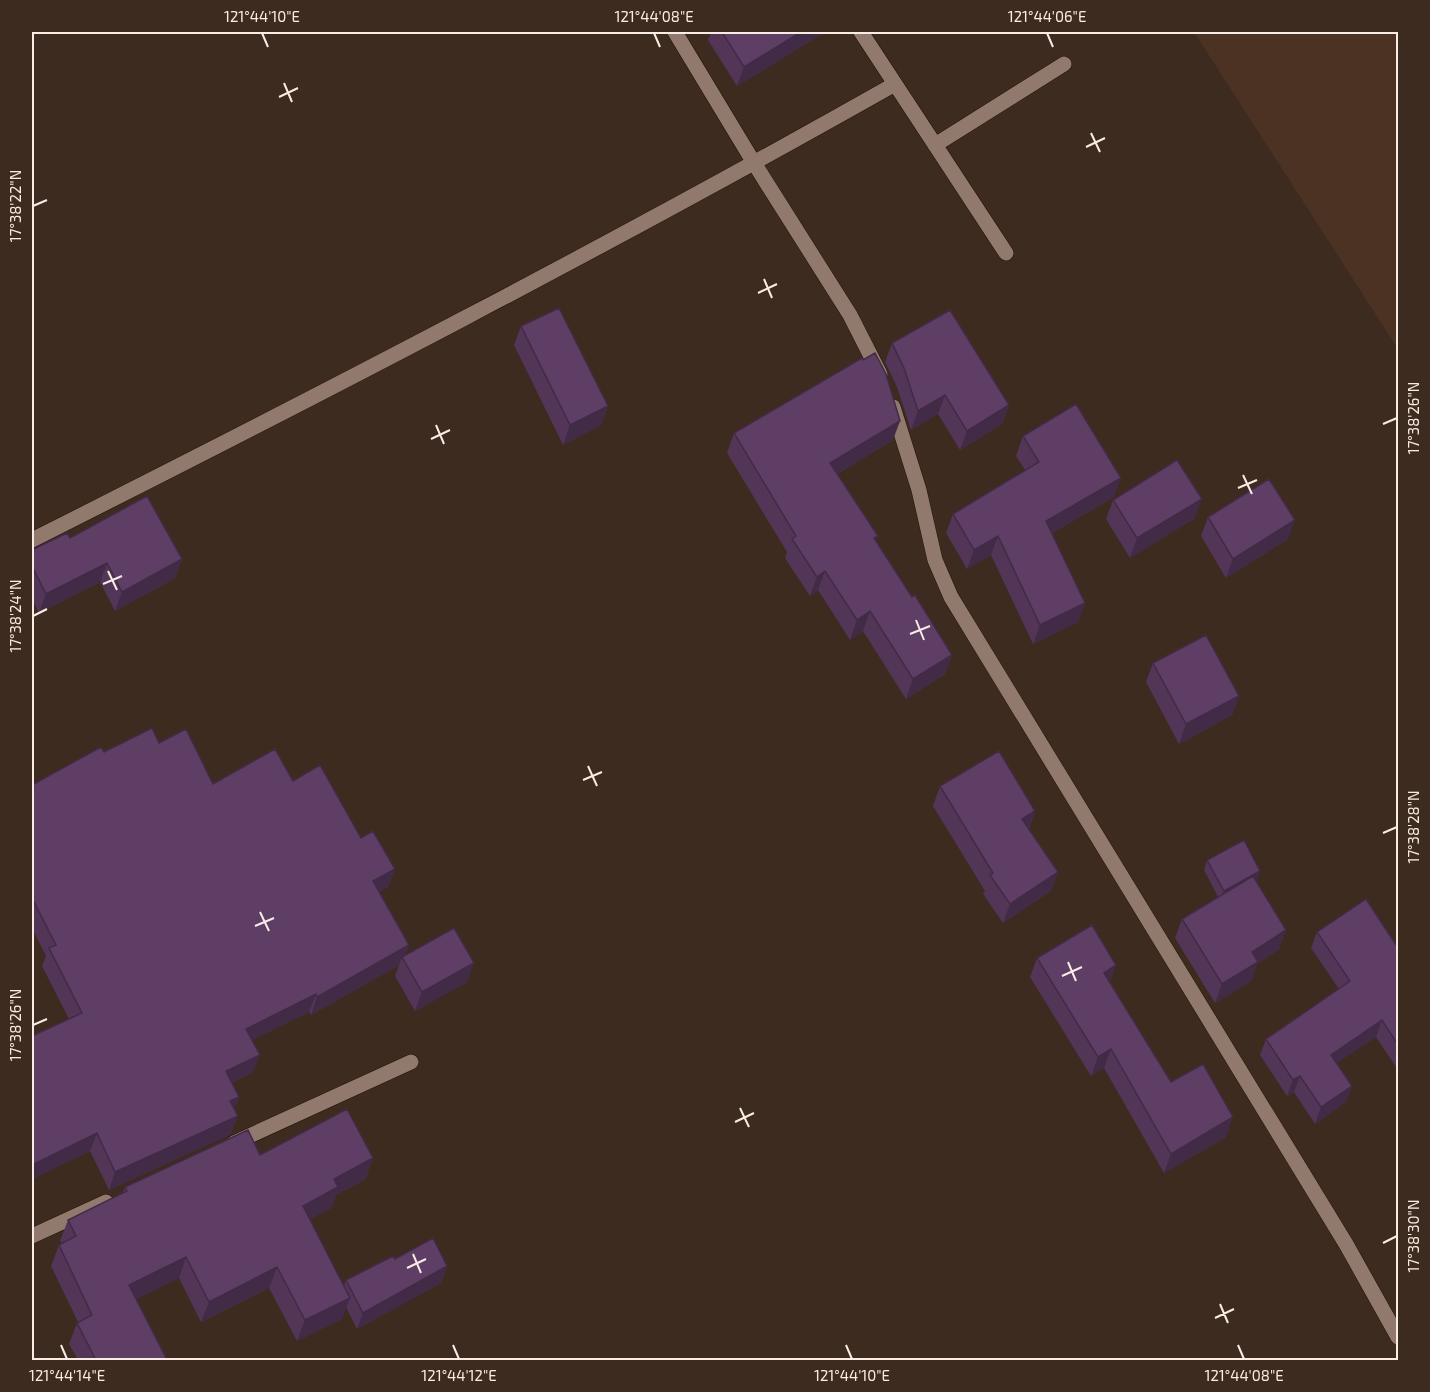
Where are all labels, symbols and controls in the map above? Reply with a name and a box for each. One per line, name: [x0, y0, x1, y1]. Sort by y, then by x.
text: 121°44'10"E: [224, 7, 300, 25]
text: 121°44'08"E: [614, 7, 694, 25]
text: 121°44'06"E: [1008, 7, 1086, 25]
text: 17°38'22"N: [6, 170, 24, 242]
text: 17°38'26"N: [1404, 382, 1422, 454]
text: 17°38'24"N: [6, 579, 24, 653]
text: 17°38'28"N: [1404, 790, 1422, 864]
text: 17°38'26"N: [6, 989, 24, 1061]
text: 17°38'30"N: [1404, 1200, 1422, 1272]
text: 121°44'14"E: [29, 1366, 105, 1384]
text: 121°44'12"E: [421, 1366, 497, 1384]
text: 121°44'10"E: [814, 1366, 890, 1384]
text: 121°44'08"E: [1204, 1366, 1284, 1384]

